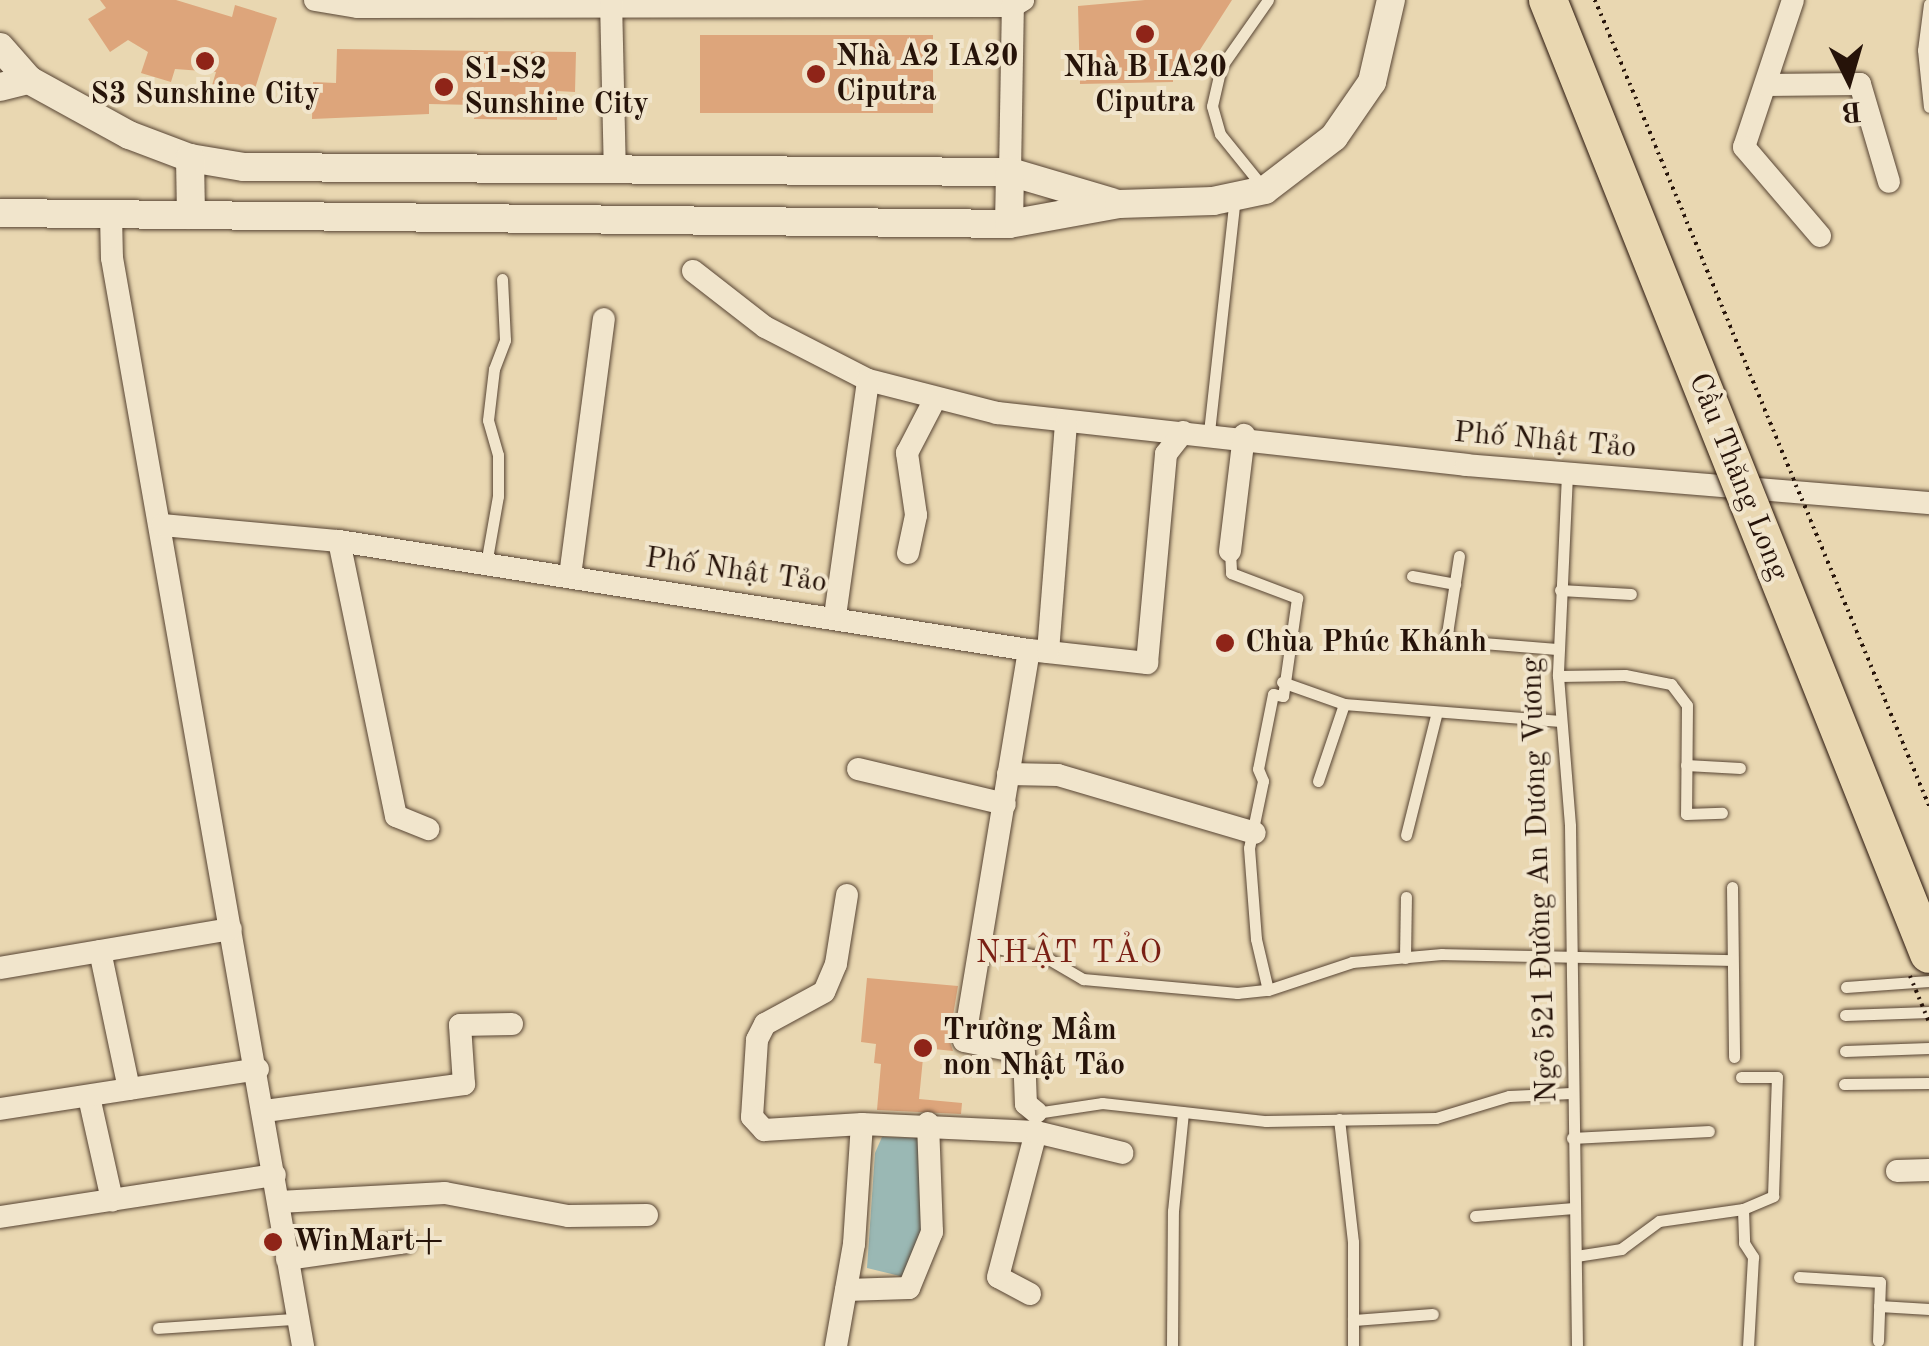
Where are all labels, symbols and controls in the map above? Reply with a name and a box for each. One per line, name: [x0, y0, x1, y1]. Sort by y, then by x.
marker: Nhà B IA20 Ciputra: [1134, 23, 1156, 45]
north arrow: [1799, 30, 1899, 130]
place label: Nhà A2 IA20 Ciputra: [836, 39, 1018, 110]
marker: S3 Sunshine City: [194, 50, 216, 72]
place label: Nhà B IA20 Ciputra: [1063, 50, 1227, 120]
place label: S1-S2 Sunshine City: [464, 52, 649, 122]
marker: Nhà A2 IA20 Ciputra: [805, 63, 827, 85]
marker: S1-S2 Sunshine City: [433, 76, 455, 98]
place label: S3 Sunshine City: [90, 77, 320, 113]
text: B: [1840, 95, 1863, 125]
street label: Cầu Thăng Long: [1680, 368, 1796, 586]
street label: Phố Nhật Tảo: [1452, 415, 1638, 467]
street label: Phố Nhật Tảo: [643, 540, 829, 602]
place label: Chùa Phúc Khánh: [1245, 625, 1487, 661]
marker: Chùa Phúc Khánh: [1214, 632, 1236, 654]
street label: Ngõ 521 Đường An Dương Vương: [1514, 657, 1566, 1103]
district label: NHẬT TẢO: [976, 935, 1164, 973]
place label: Trường Mầm non Nhật Tảo: [943, 1013, 1125, 1084]
marker: Trường Mầm non Nhật Tảo: [912, 1037, 934, 1059]
place label: WinMart+: [293, 1224, 443, 1260]
marker: WinMart+: [262, 1231, 284, 1253]

